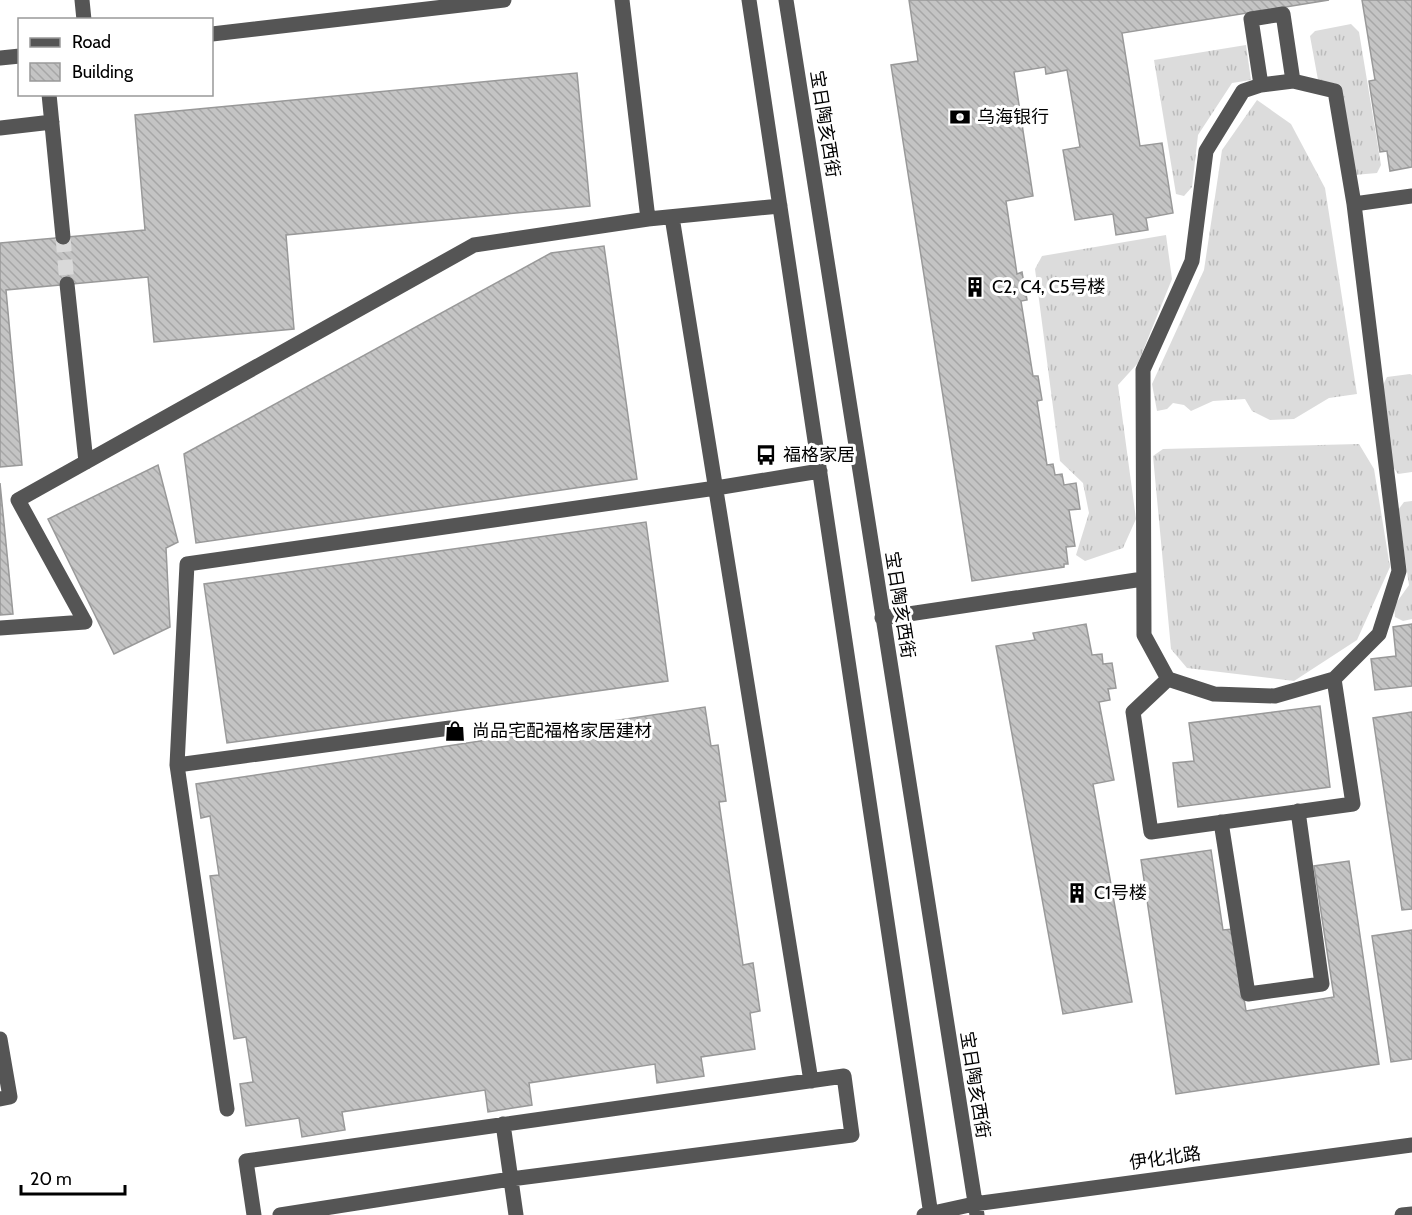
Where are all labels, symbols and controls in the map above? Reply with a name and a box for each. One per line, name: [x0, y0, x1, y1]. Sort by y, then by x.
legend: [18, 18, 213, 96]
text: Road: [72, 31, 111, 53]
text: Building: [72, 61, 134, 83]
street label: 宝日陶亥西街: [806, 69, 844, 179]
bank icon: 乌海银行: [948, 105, 972, 129]
place label: 乌海银行: [977, 106, 1049, 128]
building icon: C2, C4, C5号楼: [963, 275, 987, 299]
place label: C2, C4, C5号楼: [992, 276, 1106, 298]
bus stop icon: 福格家居: [754, 443, 778, 467]
place label: 福格家居: [783, 444, 855, 466]
street label: 宝日陶亥西街: [881, 550, 919, 660]
shop icon: 尚品宅配福格家居建材: [443, 719, 467, 743]
place label: 尚品宅配福格家居建材: [472, 720, 652, 742]
building icon: C1号楼: [1065, 881, 1089, 905]
place label: C1号楼: [1094, 882, 1147, 904]
street label: 宝日陶亥西街: [956, 1030, 994, 1140]
street label: 伊化北路: [1128, 1142, 1202, 1174]
scale bar: [21, 1158, 124, 1196]
text: 20 m: [30, 1168, 72, 1190]

